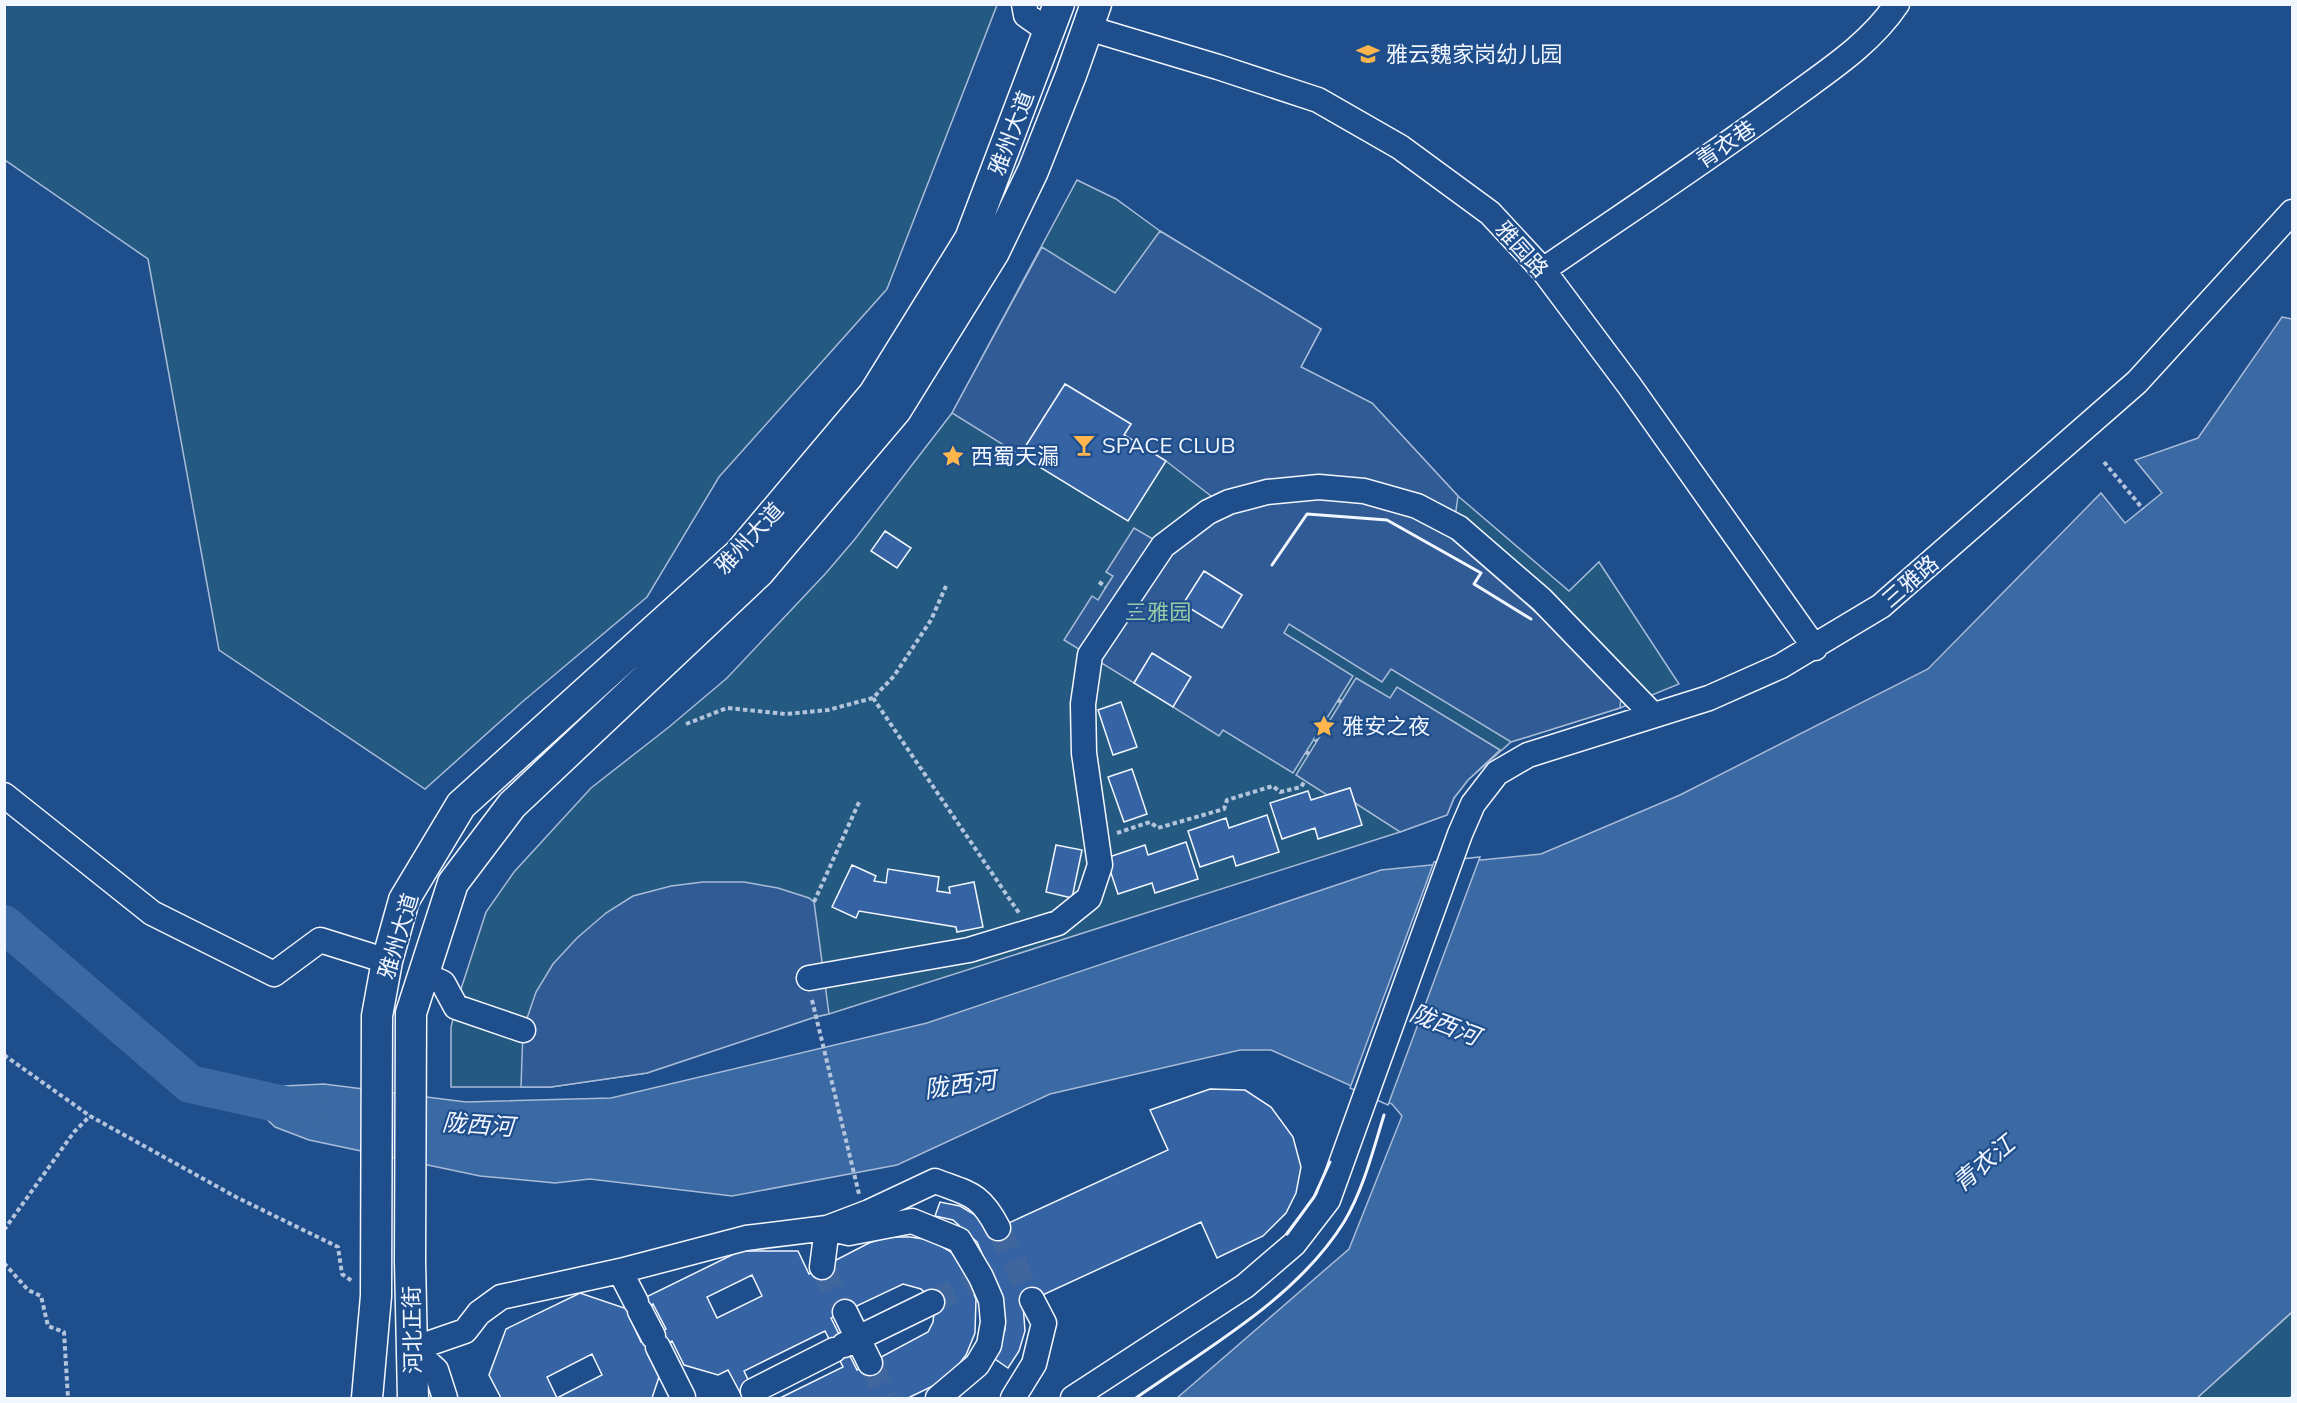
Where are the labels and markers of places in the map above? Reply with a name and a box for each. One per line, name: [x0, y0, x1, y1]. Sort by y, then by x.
place label: 雅云魏家岗幼儿园: [1386, 40, 1562, 68]
school or university icon: 雅云魏家岗幼儿园: [1355, 41, 1381, 67]
place label: SPACE CLUB: [1102, 431, 1236, 459]
bar icon: SPACE CLUB: [1071, 432, 1097, 458]
place label: 西蜀天漏: [971, 442, 1059, 470]
place icon: 西蜀天漏: [940, 443, 966, 469]
place label: 雅安之夜: [1342, 712, 1430, 740]
place icon: 雅安之夜: [1311, 713, 1337, 739]

